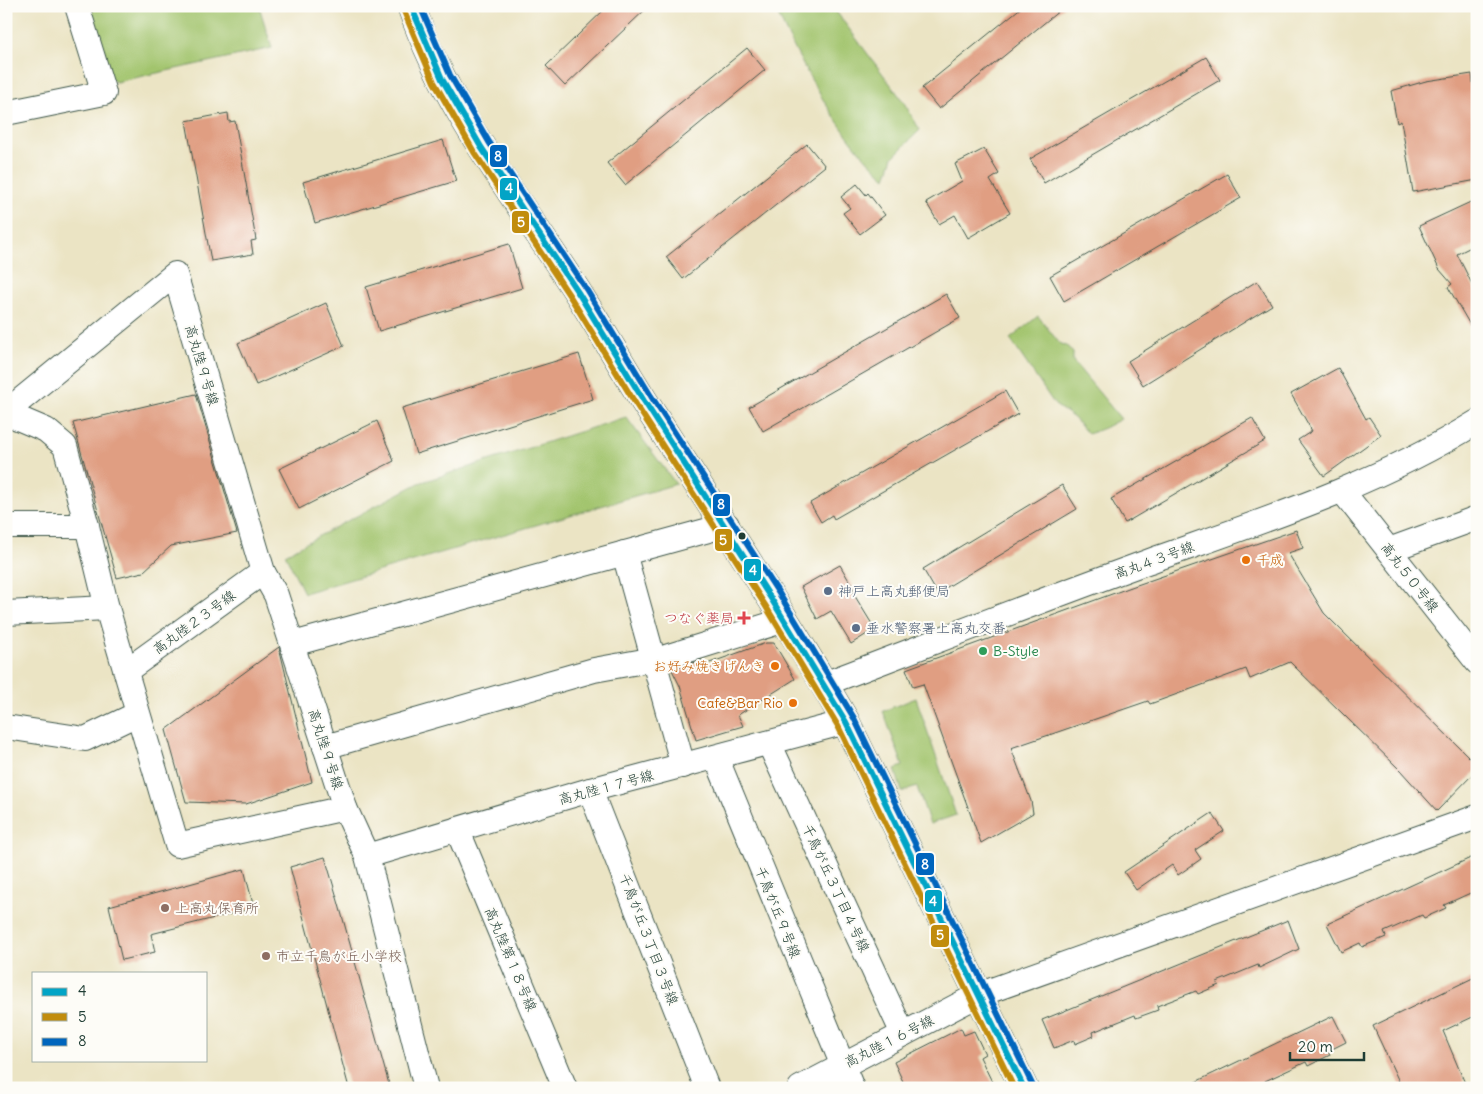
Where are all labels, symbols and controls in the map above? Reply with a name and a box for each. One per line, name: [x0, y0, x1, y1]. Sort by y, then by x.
line badge: 8: [489, 144, 508, 168]
text: 8: [494, 147, 502, 165]
line badge: 4: [499, 177, 518, 201]
text: 4: [505, 179, 513, 197]
line badge: 5: [511, 210, 530, 234]
text: 5: [517, 213, 525, 231]
street label: 高丸陸９号線: [181, 322, 223, 408]
line badge: 8: [712, 493, 731, 517]
text: 8: [717, 495, 725, 513]
line badge: 5: [714, 528, 733, 552]
text: 5: [719, 531, 727, 549]
unlabelled marker: [737, 531, 747, 541]
street label: 高丸４３号線: [1111, 537, 1197, 583]
street label: 高丸５０号線: [1377, 538, 1443, 616]
place label: 千成: [1256, 551, 1284, 569]
marker: 千成: [1240, 554, 1252, 566]
line badge: 4: [743, 558, 762, 582]
text: 4: [749, 561, 757, 579]
place label: 神戸上高丸郵便局: [838, 582, 950, 600]
marker: 神戸上高丸郵便局: [822, 585, 834, 597]
street label: 高丸陸２３号線: [149, 586, 239, 658]
place label: つなぐ薬局: [664, 609, 734, 627]
marker: つなぐ薬局: [738, 612, 750, 624]
place label: 垂水警察署上高丸交番: [866, 619, 1006, 637]
marker: 垂水警察署上高丸交番: [850, 622, 862, 634]
place label: B-Style: [993, 642, 1039, 660]
marker: B-Style: [977, 645, 989, 657]
place label: お好み焼きげんき: [653, 657, 765, 675]
marker: お好み焼きげんき: [769, 660, 781, 672]
place label: Cafe&Bar Rio: [697, 694, 783, 712]
marker: Cafe&Bar Rio: [787, 697, 799, 709]
street label: 高丸陸９号線: [304, 706, 348, 792]
street label: 高丸陸１７号線: [556, 766, 656, 808]
street label: 千鳥が丘３丁目４号線: [798, 821, 874, 955]
line badge: 8: [915, 852, 935, 876]
text: 8: [921, 855, 929, 873]
street label: 千鳥が丘９号線: [751, 863, 805, 961]
street label: 千鳥が丘３丁目３号線: [616, 870, 682, 1008]
line badge: 4: [924, 889, 943, 913]
text: 4: [929, 892, 937, 910]
place label: 上高丸保育所: [175, 899, 259, 917]
marker: 上高丸保育所: [159, 902, 171, 914]
street label: 高丸陸第１８号線: [481, 904, 541, 1014]
line badge: 5: [930, 924, 950, 948]
text: 5: [936, 926, 944, 944]
place label: 市立千鳥が丘小学校: [276, 947, 402, 965]
marker: 市立千鳥が丘小学校: [260, 950, 272, 962]
legend: [32, 972, 208, 1062]
text: 4: [78, 981, 87, 1000]
text: 5: [78, 1007, 87, 1026]
street label: 高丸陸１６号線: [841, 1011, 937, 1071]
scale bar: [1290, 1029, 1364, 1061]
text: 8: [78, 1031, 87, 1050]
text: 20 m: [1298, 1037, 1333, 1056]

